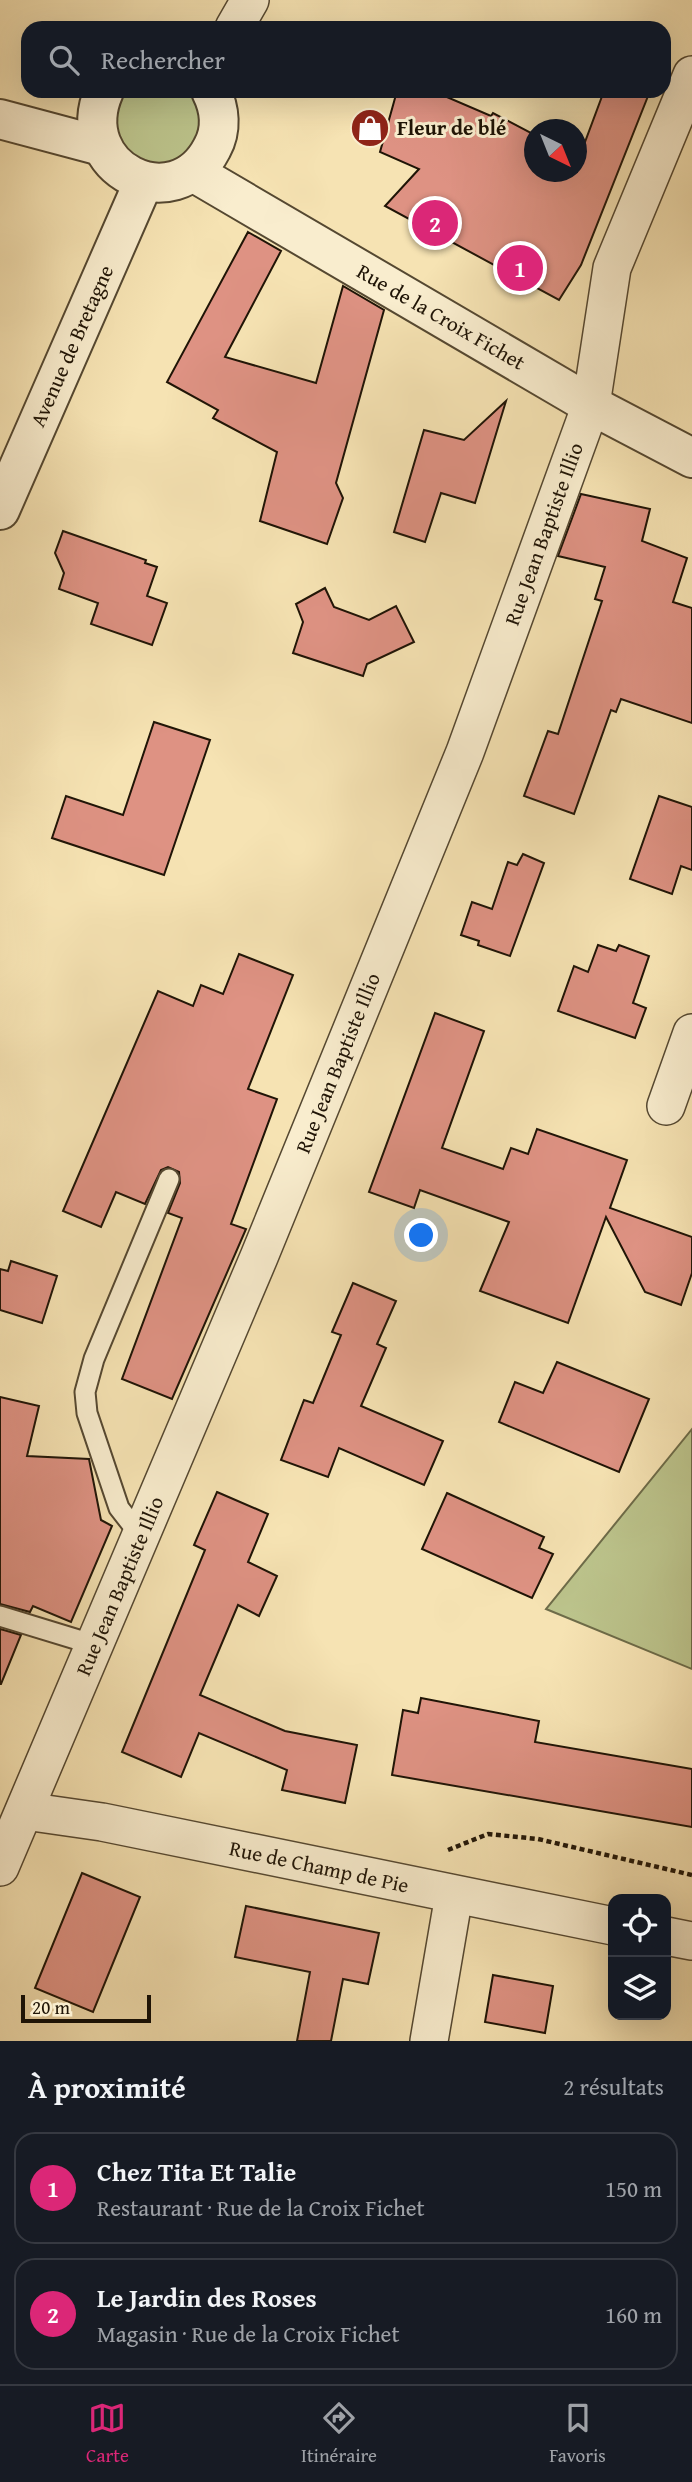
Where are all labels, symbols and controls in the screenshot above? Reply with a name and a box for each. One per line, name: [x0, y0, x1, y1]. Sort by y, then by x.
search box: [21, 21, 671, 98]
text: Rechercher: [101, 40, 225, 79]
icon: search: [45, 41, 83, 79]
shop icon: Fleur de blé: [349, 107, 391, 149]
place label: Fleur de blé: [397, 112, 506, 143]
north arrow: [524, 119, 587, 182]
pin: 2: [412, 197, 458, 249]
pin: 1: [497, 242, 543, 294]
street label: Rue de la Croix Fichet: [351, 256, 532, 378]
street label: Avenue de Bretagne: [22, 260, 121, 432]
street label: Rue Jean Baptiste Illio: [496, 438, 591, 629]
street label: Rue Jean Baptiste Illio: [287, 968, 388, 1158]
your location: [404, 1218, 438, 1252]
street label: Rue Jean Baptiste Illio: [68, 1491, 171, 1680]
street label: Rue de Champ de Pie: [227, 1832, 412, 1901]
map controls: [608, 1894, 671, 2020]
button: locate: [608, 1894, 671, 1957]
button: layers: [608, 1957, 671, 2020]
scale bar: [21, 1992, 150, 2024]
text: 20 m: [32, 1993, 70, 2021]
text: À proximité: [28, 2065, 186, 2109]
text: 2 résultats: [563, 2070, 664, 2103]
text: Chez Tita Et Talie: [97, 2152, 296, 2191]
text: 1: [47, 2172, 59, 2205]
text: 150 m: [605, 2172, 662, 2205]
text: Restaurant · Rue de la Croix Fichet: [97, 2191, 425, 2224]
text: Le Jardin des Roses: [97, 2278, 317, 2317]
text: 2: [47, 2298, 59, 2331]
text: 160 m: [605, 2298, 662, 2331]
text: Magasin · Rue de la Croix Fichet: [97, 2317, 400, 2350]
tab: Carte: [86, 2399, 129, 2469]
tab: Itinéraire: [301, 2399, 377, 2469]
tab: Favoris: [549, 2399, 606, 2469]

